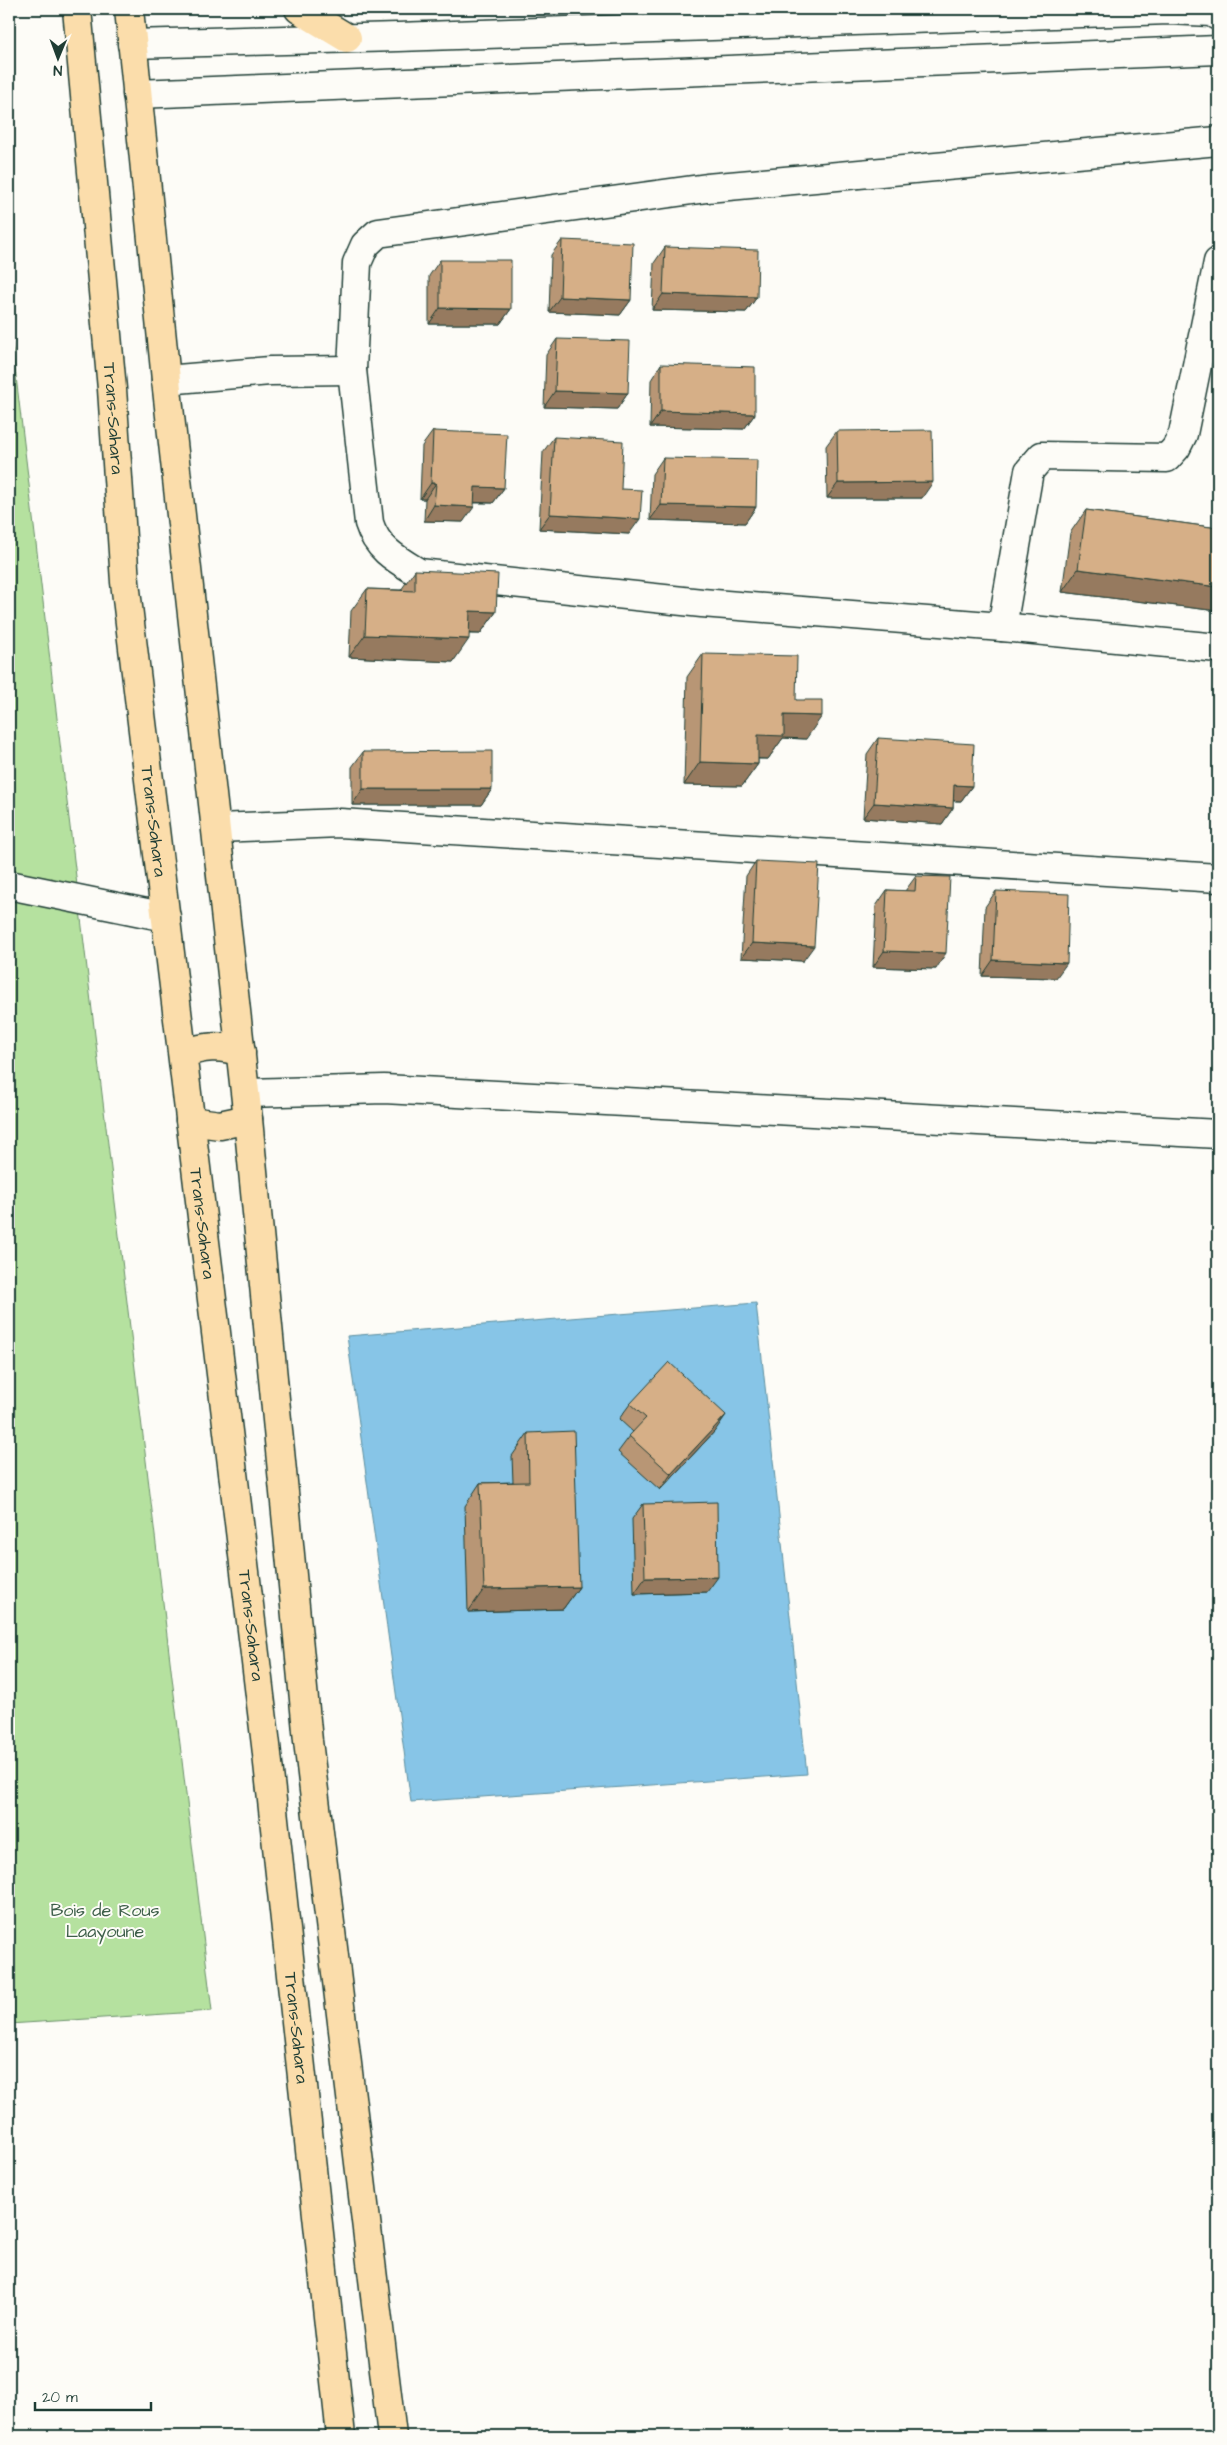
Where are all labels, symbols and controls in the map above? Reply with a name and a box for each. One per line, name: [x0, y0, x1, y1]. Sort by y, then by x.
north arrow: [32, 32, 82, 82]
text: N: [53, 60, 62, 80]
street label: Trans-Sahara: [97, 361, 130, 475]
street label: Trans-Sahara: [134, 764, 173, 878]
street label: Trans-Sahara: [183, 1166, 221, 1280]
street label: Trans-Sahara: [232, 1568, 270, 1682]
park label: Bois de Rous Laayoune: [50, 1898, 160, 1945]
street label: Trans-Sahara: [278, 1971, 315, 2085]
scale bar: [35, 2380, 151, 2412]
text: 20 m: [42, 2387, 78, 2408]

